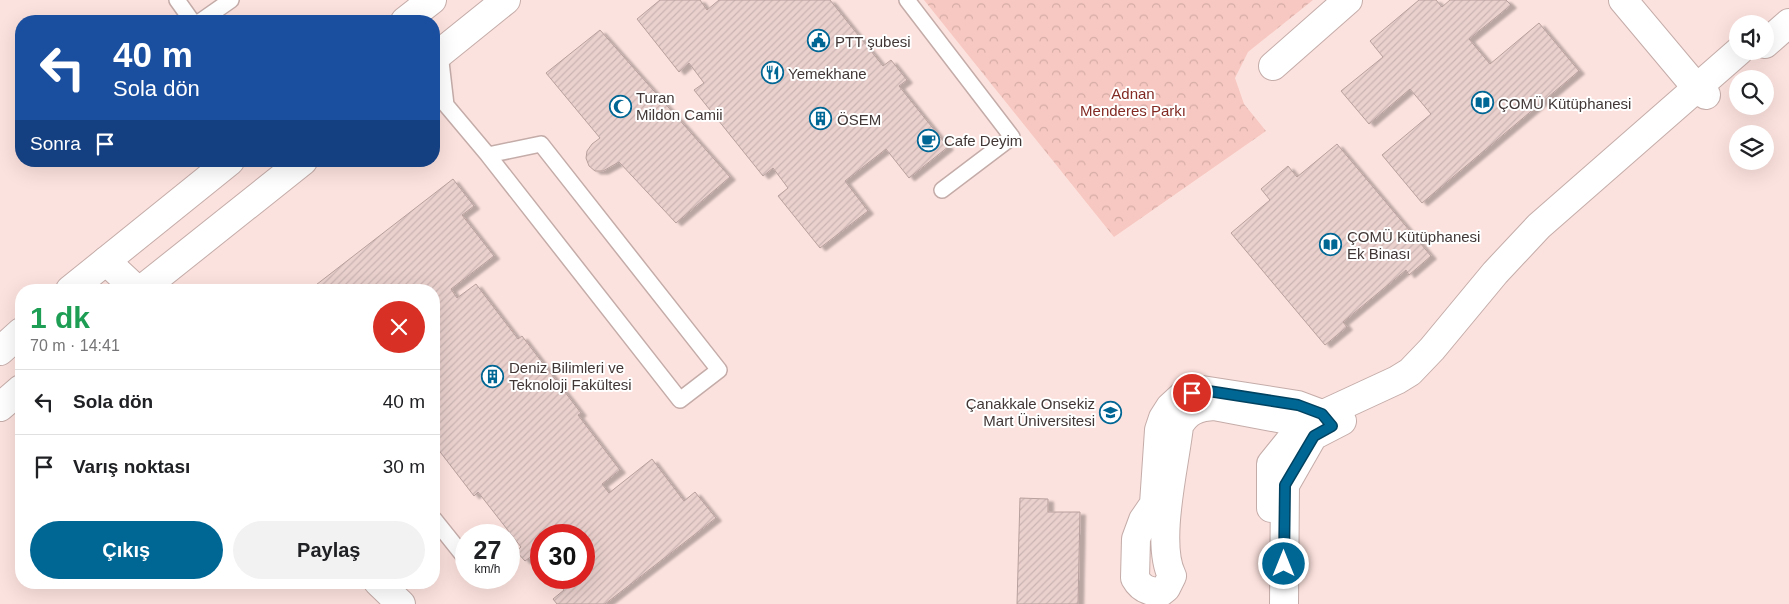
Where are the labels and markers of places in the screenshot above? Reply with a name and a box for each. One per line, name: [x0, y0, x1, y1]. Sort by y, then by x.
public building icon: PTT şubesi: [807, 29, 831, 53]
place label: PTT şubesi: [835, 33, 911, 50]
restaurant icon: Yemekhane: [760, 61, 784, 85]
place label: Yemekhane: [788, 65, 867, 82]
place label: Turan Mildon Camii: [636, 89, 723, 123]
library icon: ÇOMÜ Kütüphanesi: [1470, 91, 1494, 115]
mosque icon: Turan Mildon Camii: [608, 94, 632, 118]
place label: ÇOMÜ Kütüphanesi: [1498, 95, 1631, 112]
building icon: ÖSEM: [809, 107, 833, 131]
place label: ÖSEM: [837, 111, 881, 128]
cafe icon: Cafe Deyim: [916, 128, 940, 152]
place label: Cafe Deyim: [944, 132, 1022, 149]
place label: ÇOMÜ Kütüphanesi Ek Binası: [1347, 228, 1480, 262]
library icon: ÇOMÜ Kütüphanesi Ek Binası: [1319, 233, 1343, 257]
place label: Deniz Bilimleri ve Teknoloji Fakültesi: [509, 359, 632, 393]
building icon: Deniz Bilimleri ve Teknoloji Fakültesi: [481, 364, 505, 388]
pin: [1171, 372, 1213, 414]
place label: Çanakkale Onsekiz Mart Üniversitesi: [966, 395, 1095, 429]
school or university icon: Çanakkale Onsekiz Mart Üniversitesi: [1099, 400, 1123, 424]

